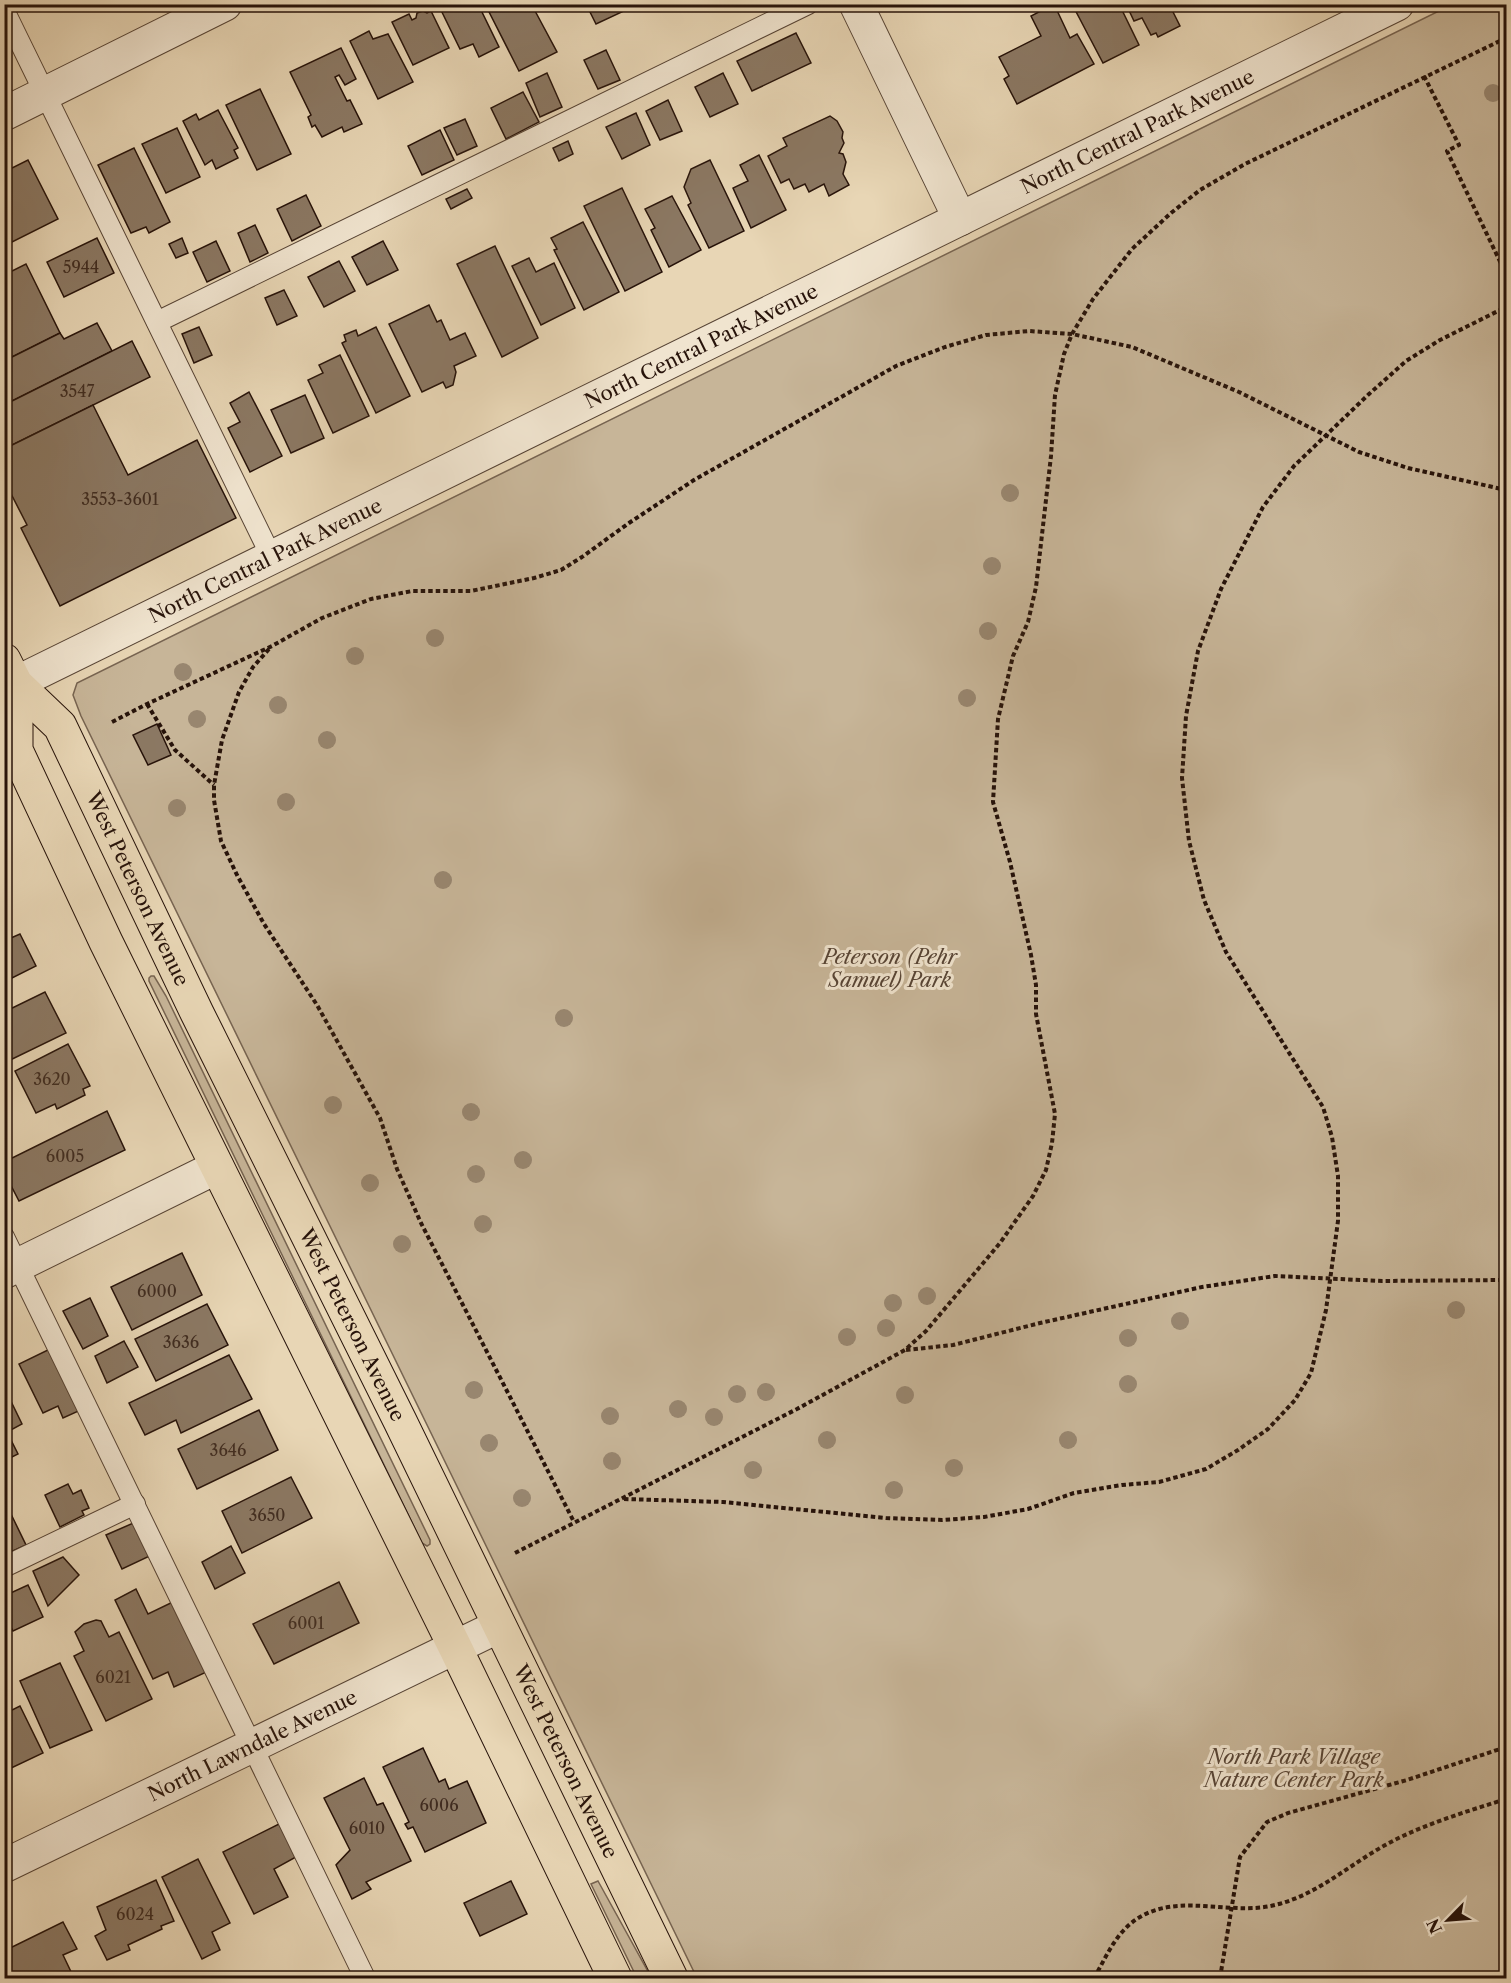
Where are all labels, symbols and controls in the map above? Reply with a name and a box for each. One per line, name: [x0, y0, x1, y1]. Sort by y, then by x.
street label: North Central Park Avenue: [1017, 64, 1258, 199]
house number: 5944: [63, 257, 99, 277]
street label: North Central Park Avenue: [581, 279, 822, 414]
house number: 3547: [60, 381, 94, 401]
house number: 3553-3601: [81, 489, 159, 509]
street label: North Central Park Avenue: [145, 493, 386, 628]
street label: West Peterson Avenue: [81, 787, 194, 990]
park label: Peterson (Pehr Samuel) Park: [821, 945, 959, 992]
house number: 3620: [33, 1069, 71, 1089]
house number: 6005: [46, 1146, 84, 1166]
street label: West Peterson Avenue: [294, 1224, 410, 1425]
house number: 6000: [137, 1281, 177, 1301]
house number: 3636: [163, 1332, 199, 1352]
house number: 3646: [210, 1440, 246, 1460]
house number: 3650: [248, 1505, 286, 1525]
house number: 6001: [288, 1613, 324, 1633]
street label: West Peterson Avenue: [508, 1660, 623, 1862]
house number: 6021: [95, 1667, 131, 1687]
street label: North Lawndale Avenue: [144, 1685, 361, 1806]
park label: North Park Village Nature Center Park: [1202, 1745, 1384, 1792]
house number: 6006: [419, 1795, 459, 1815]
house number: 6010: [349, 1818, 385, 1838]
north arrow: [1418, 1890, 1478, 1950]
house number: 6024: [116, 1904, 154, 1924]
text: N: [1422, 1916, 1446, 1937]

